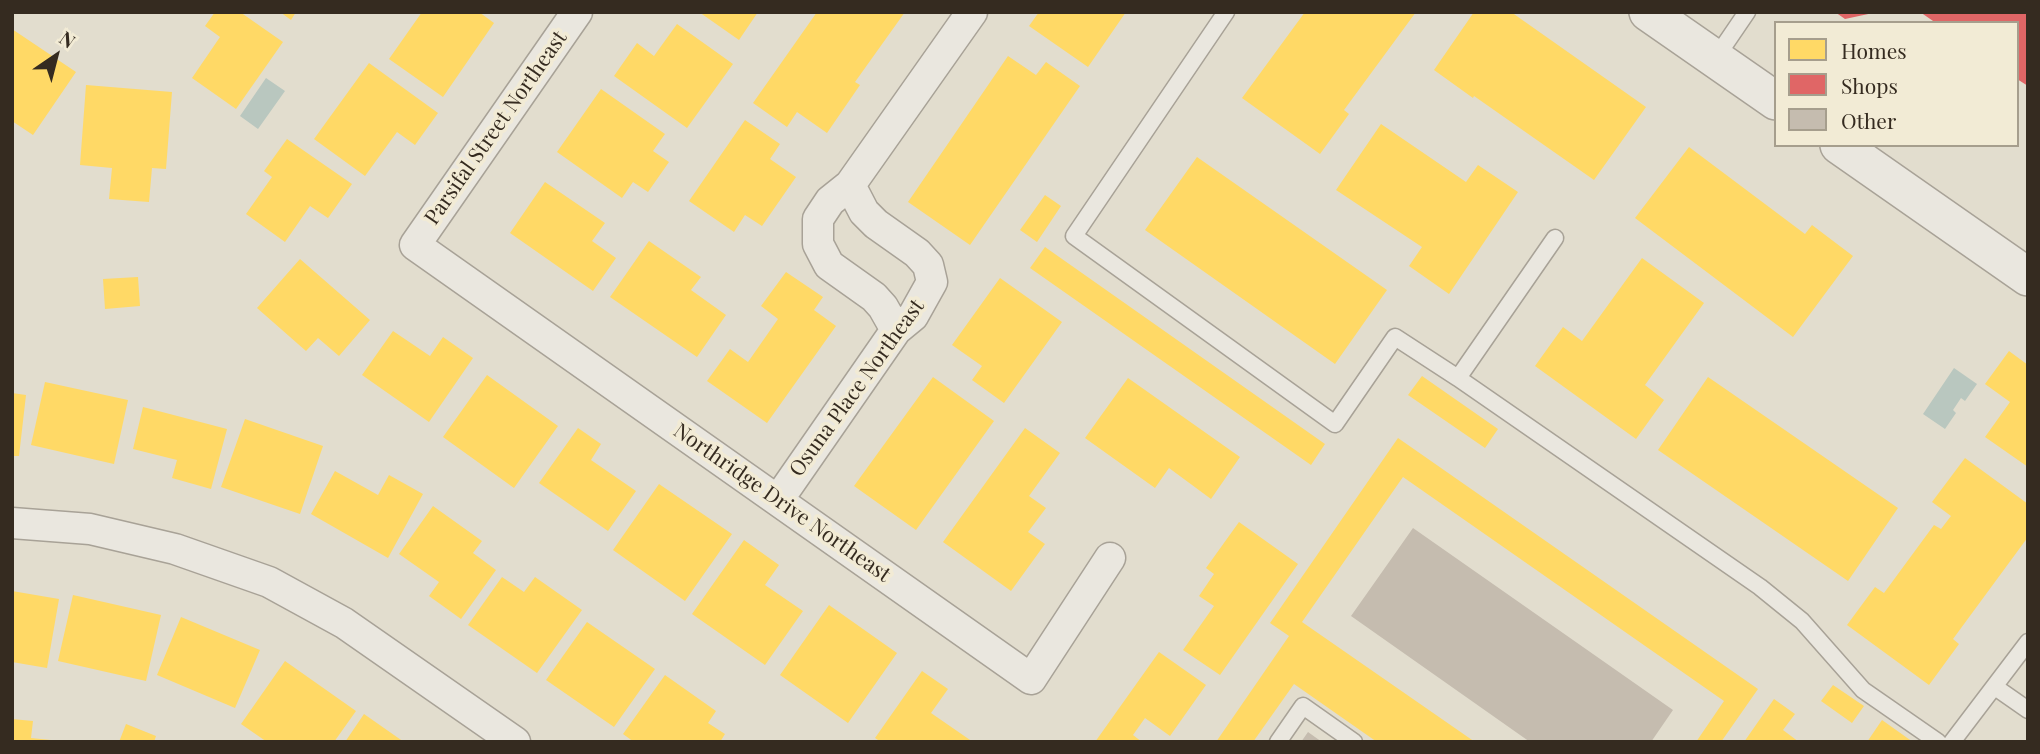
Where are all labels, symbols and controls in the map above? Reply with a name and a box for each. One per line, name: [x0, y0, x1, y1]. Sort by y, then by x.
north arrow: [21, 21, 91, 91]
legend: [1774, 21, 2019, 147]
text: N: [55, 24, 81, 53]
street label: Parsifal Street Northeast: [420, 26, 572, 230]
text: Homes: [1841, 36, 1907, 64]
text: Shops: [1841, 71, 1898, 99]
text: Other: [1841, 106, 1896, 134]
street label: Osuna Place Northeast: [784, 294, 930, 482]
street label: Northridge Drive Northeast: [669, 418, 895, 588]

